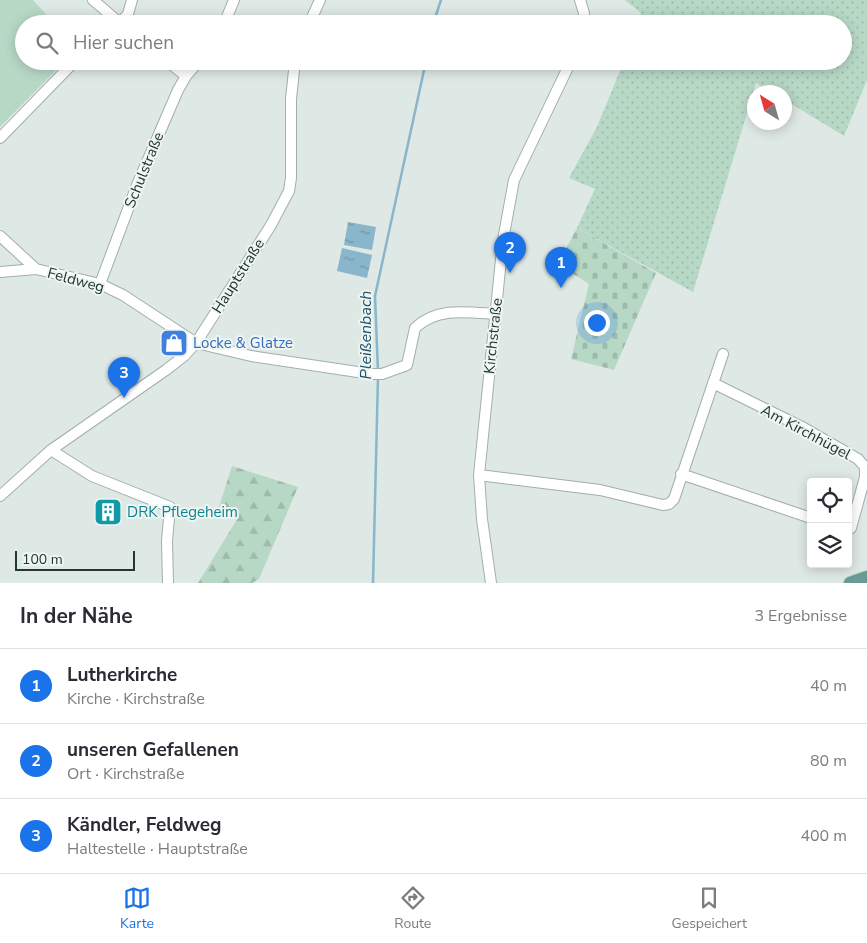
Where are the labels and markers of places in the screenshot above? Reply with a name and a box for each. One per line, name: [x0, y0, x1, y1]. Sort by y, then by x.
pin: 2: [494, 232, 526, 273]
pin: 1: [545, 247, 577, 288]
shop icon: Locke & Glatze: [159, 328, 189, 358]
place label: Locke & Glatze: [193, 333, 293, 353]
pin: 3: [108, 357, 140, 398]
building icon: DRK Pflegeheim: [93, 497, 123, 527]
place label: DRK Pflegeheim: [127, 502, 238, 522]

